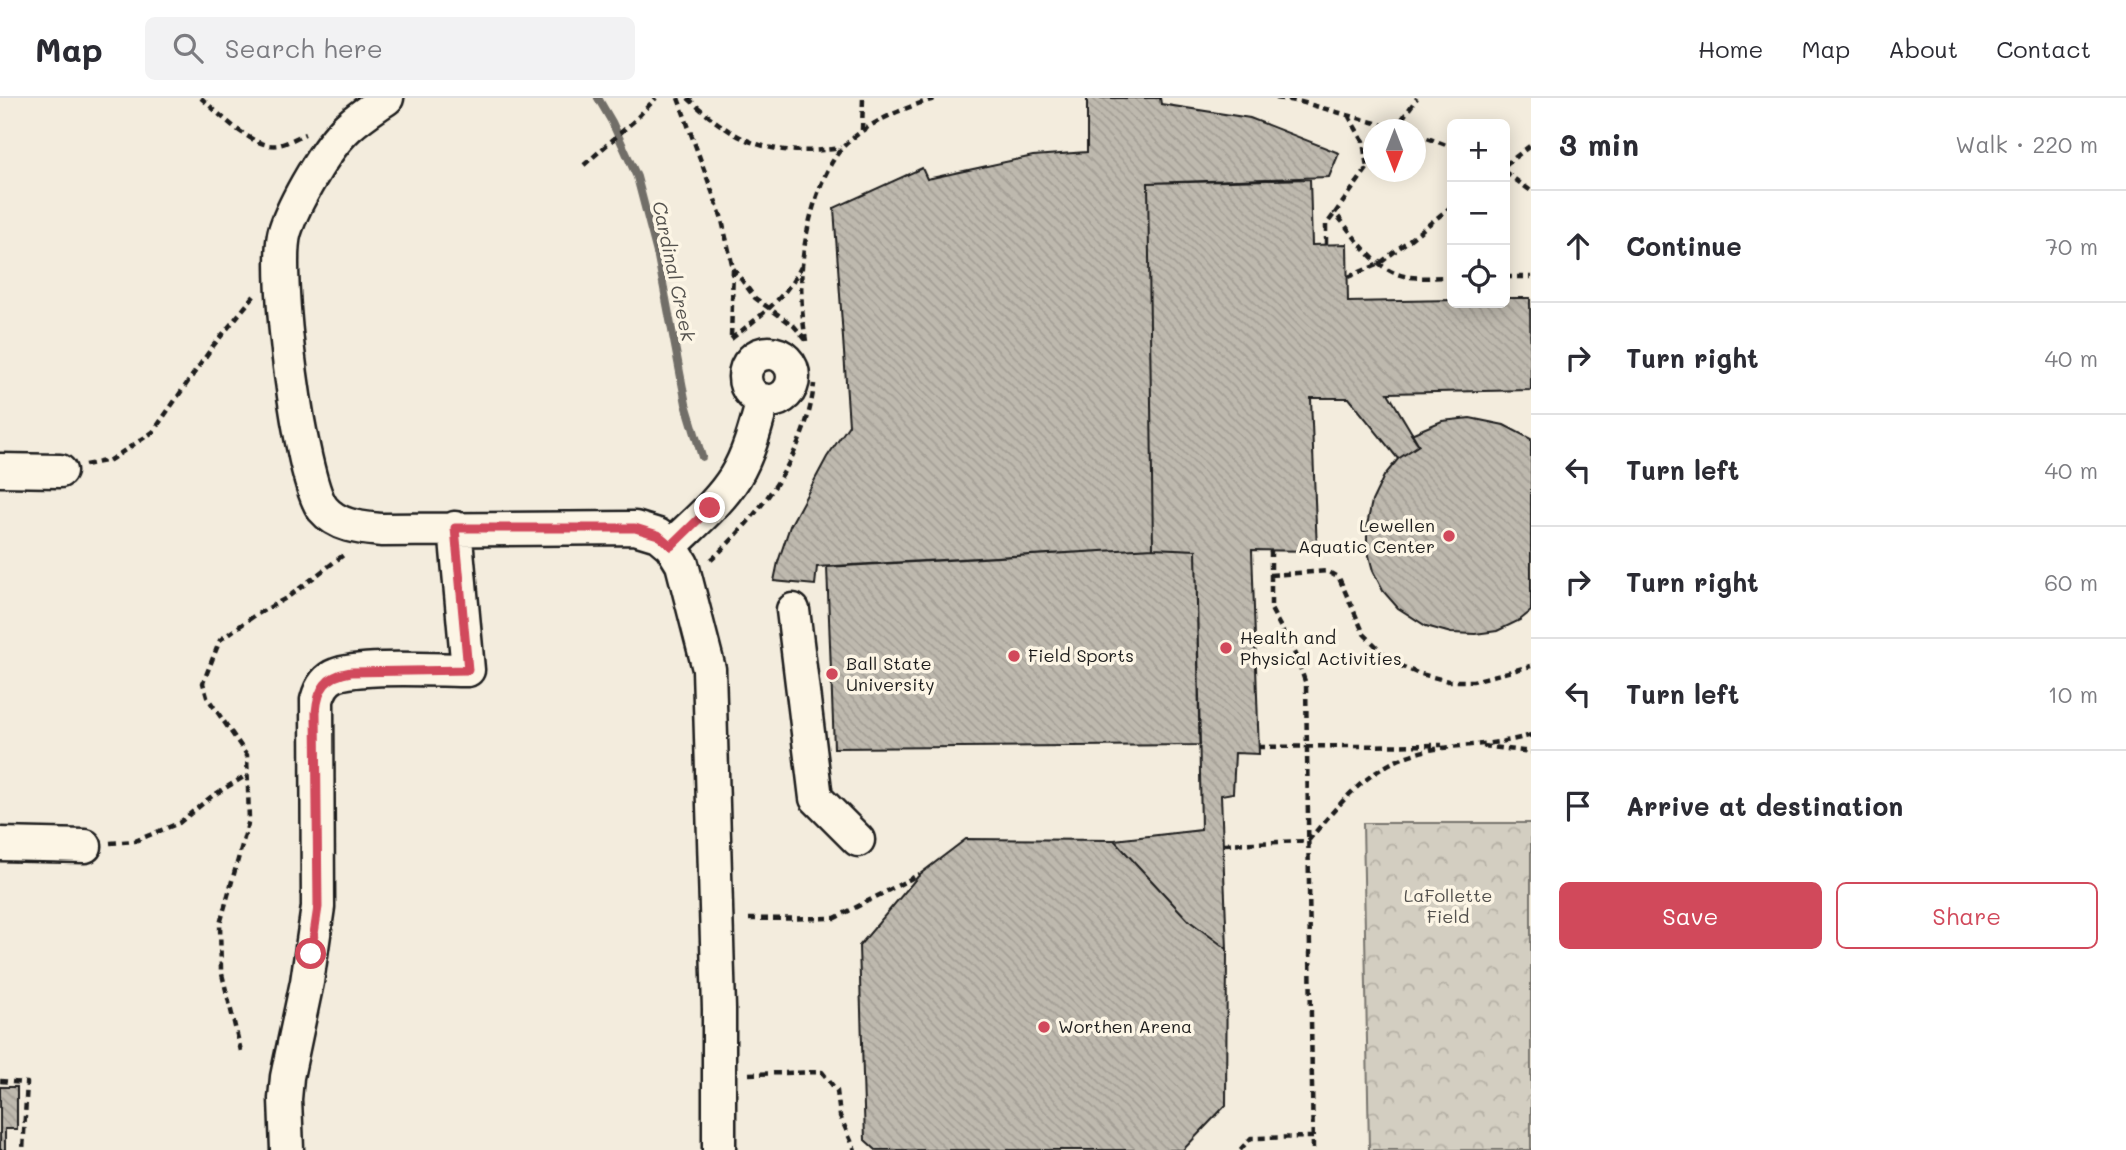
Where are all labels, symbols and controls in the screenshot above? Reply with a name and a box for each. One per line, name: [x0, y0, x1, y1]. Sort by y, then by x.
search box: [145, 17, 635, 80]
text: Map: [35, 27, 103, 70]
icon: search: [169, 29, 207, 67]
text: Search here: [225, 31, 383, 65]
text: Home: [1698, 33, 1763, 64]
text: Map: [1801, 33, 1850, 64]
text: About: [1888, 33, 1958, 64]
text: Contact: [1996, 33, 2091, 64]
north arrow: [1363, 119, 1426, 182]
map controls: [1447, 119, 1510, 308]
button: +: [1447, 119, 1510, 182]
text: 3 min: [1559, 124, 1639, 164]
text: Walk · 220 m: [1955, 129, 2098, 159]
button: −: [1447, 182, 1510, 245]
water label: Cardinal Creek: [647, 198, 702, 344]
icon: ahead: [1559, 227, 1597, 265]
text: Continue: [1626, 229, 1742, 263]
text: 70 m: [2045, 231, 2098, 261]
button: locate: [1447, 245, 1510, 308]
icon: right: [1559, 339, 1597, 377]
text: Turn right: [1626, 341, 1759, 375]
text: 40 m: [2045, 343, 2098, 373]
icon: left: [1559, 451, 1597, 489]
text: Turn left: [1626, 453, 1739, 487]
text: 40 m: [2045, 455, 2098, 485]
route end: [694, 492, 725, 523]
place label: Lewellen Aquatic Center: [1298, 513, 1435, 558]
marker: Lewellen Aquatic Center: [1441, 528, 1457, 544]
icon: right: [1559, 563, 1597, 601]
text: Turn right: [1626, 565, 1759, 599]
text: 60 m: [2044, 567, 2098, 597]
place label: Health and Physical Activities: [1240, 625, 1402, 670]
marker: Health and Physical Activities: [1218, 640, 1234, 656]
place label: Field Sports: [1028, 643, 1134, 667]
marker: Field Sports: [1006, 648, 1022, 664]
place label: Ball State University: [846, 651, 935, 696]
marker: Ball State University: [824, 666, 840, 682]
icon: left: [1559, 675, 1597, 713]
text: Turn left: [1626, 677, 1739, 711]
text: 10 m: [2048, 679, 2098, 709]
icon: arrive: [1559, 787, 1597, 825]
text: Arrive at destination: [1626, 789, 1903, 823]
button: Save: [1559, 882, 1822, 949]
button: Share: [1836, 882, 2098, 949]
park label: LaFollette Field: [1404, 883, 1492, 928]
route start: [295, 938, 326, 969]
place label: Worthen Arena: [1058, 1014, 1192, 1038]
marker: Worthen Arena: [1036, 1019, 1052, 1035]

